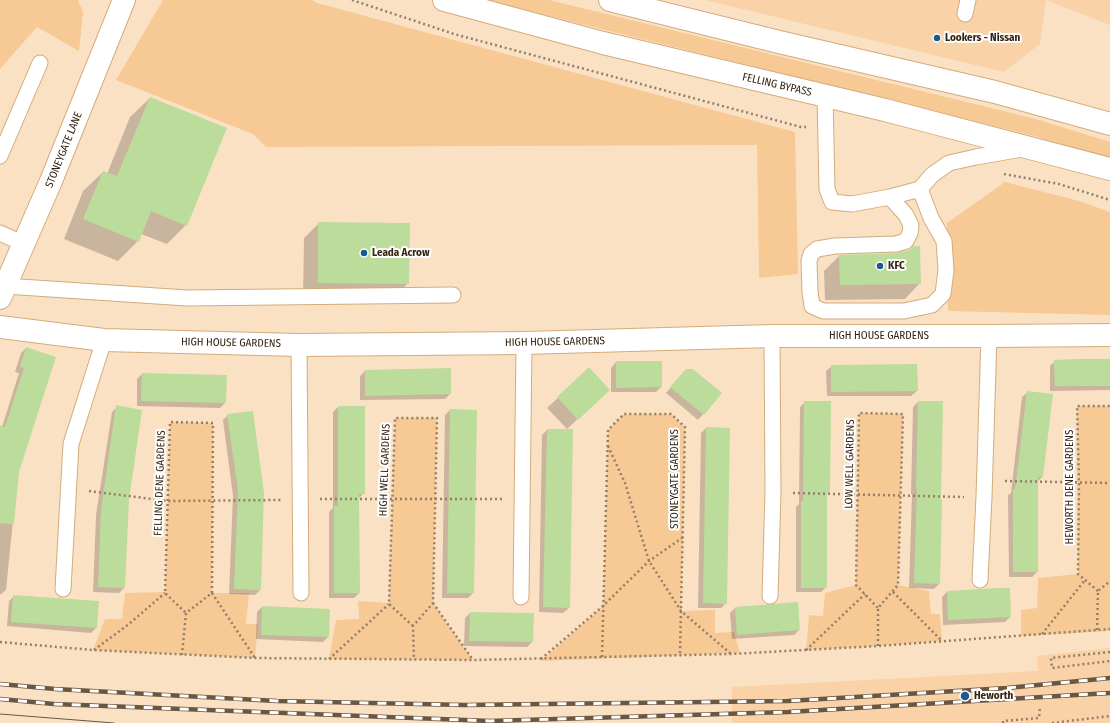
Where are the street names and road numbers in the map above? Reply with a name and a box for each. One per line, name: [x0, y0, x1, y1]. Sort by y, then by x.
street label: FELLING BYPASS: [741, 71, 813, 99]
street label: STONEYGATE LANE: [43, 110, 85, 190]
street label: HIGH HOUSE GARDENS: [829, 329, 929, 343]
street label: HIGH HOUSE GARDENS: [505, 335, 605, 349]
street label: HIGH HOUSE GARDENS: [181, 336, 281, 350]
street label: LOW WELL GARDENS: [843, 419, 857, 509]
street label: HIGH WELL GARDENS: [377, 423, 393, 517]
street label: STONEYGATE GARDENS: [668, 429, 682, 529]
street label: FELLING DENE GARDENS: [152, 430, 168, 536]
street label: HEWORTH DENE GARDENS: [1063, 430, 1077, 544]

